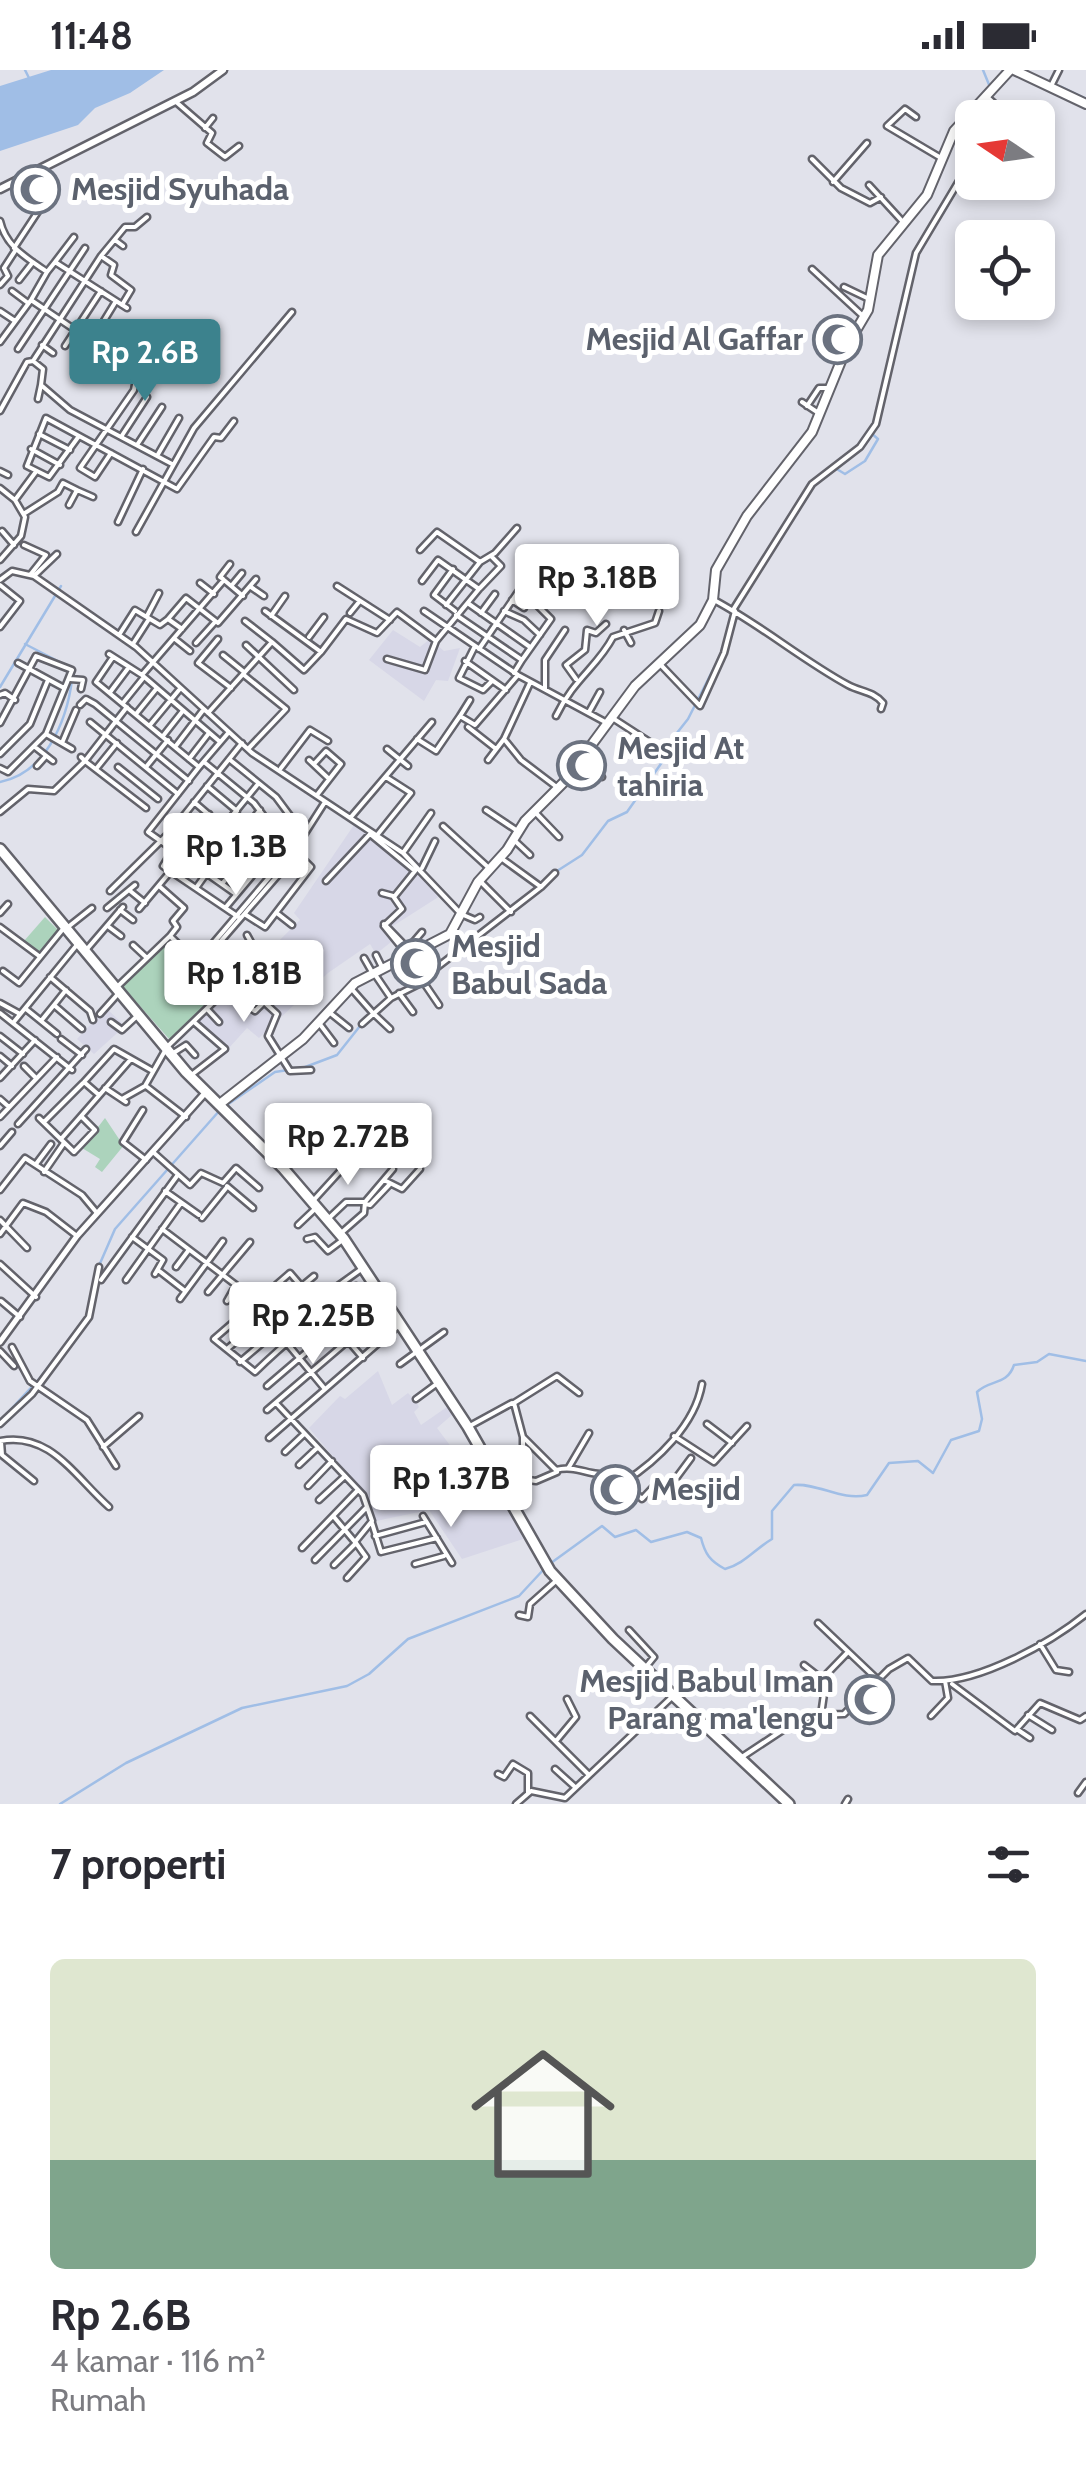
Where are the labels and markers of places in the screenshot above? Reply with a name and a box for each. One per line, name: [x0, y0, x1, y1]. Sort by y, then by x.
mosque icon: Mesjid Syuhada: [10, 163, 62, 215]
place label: Mesjid Syuhada: [71, 169, 289, 208]
mosque icon: Mesjid Al Gaffar: [812, 313, 864, 365]
pin: Rp 2.6B: [53, 319, 237, 404]
place label: Mesjid Al Gaffar: [585, 319, 803, 358]
pin: Rp 3.18B: [494, 544, 700, 629]
place label: Mesjid At tahiria: [617, 728, 744, 804]
mosque icon: Mesjid At tahiria: [556, 740, 608, 792]
pin: Rp 1.3B: [144, 813, 328, 898]
place label: Mesjid Babul Sada: [451, 926, 607, 1002]
mosque icon: Mesjid Babul Sada: [390, 938, 442, 990]
pin: Rp 1.81B: [141, 940, 347, 1025]
pin: Rp 2.72B: [245, 1103, 451, 1188]
pin: Rp 2.25B: [210, 1282, 416, 1367]
pin: Rp 1.37B: [348, 1445, 554, 1530]
mosque icon: Mesjid: [590, 1463, 642, 1515]
place label: Mesjid: [651, 1469, 741, 1508]
place label: Mesjid Babul Iman Parang ma'lengu: [579, 1661, 834, 1737]
mosque icon: Mesjid Babul Iman Parang ma'lengu: [843, 1673, 895, 1725]

